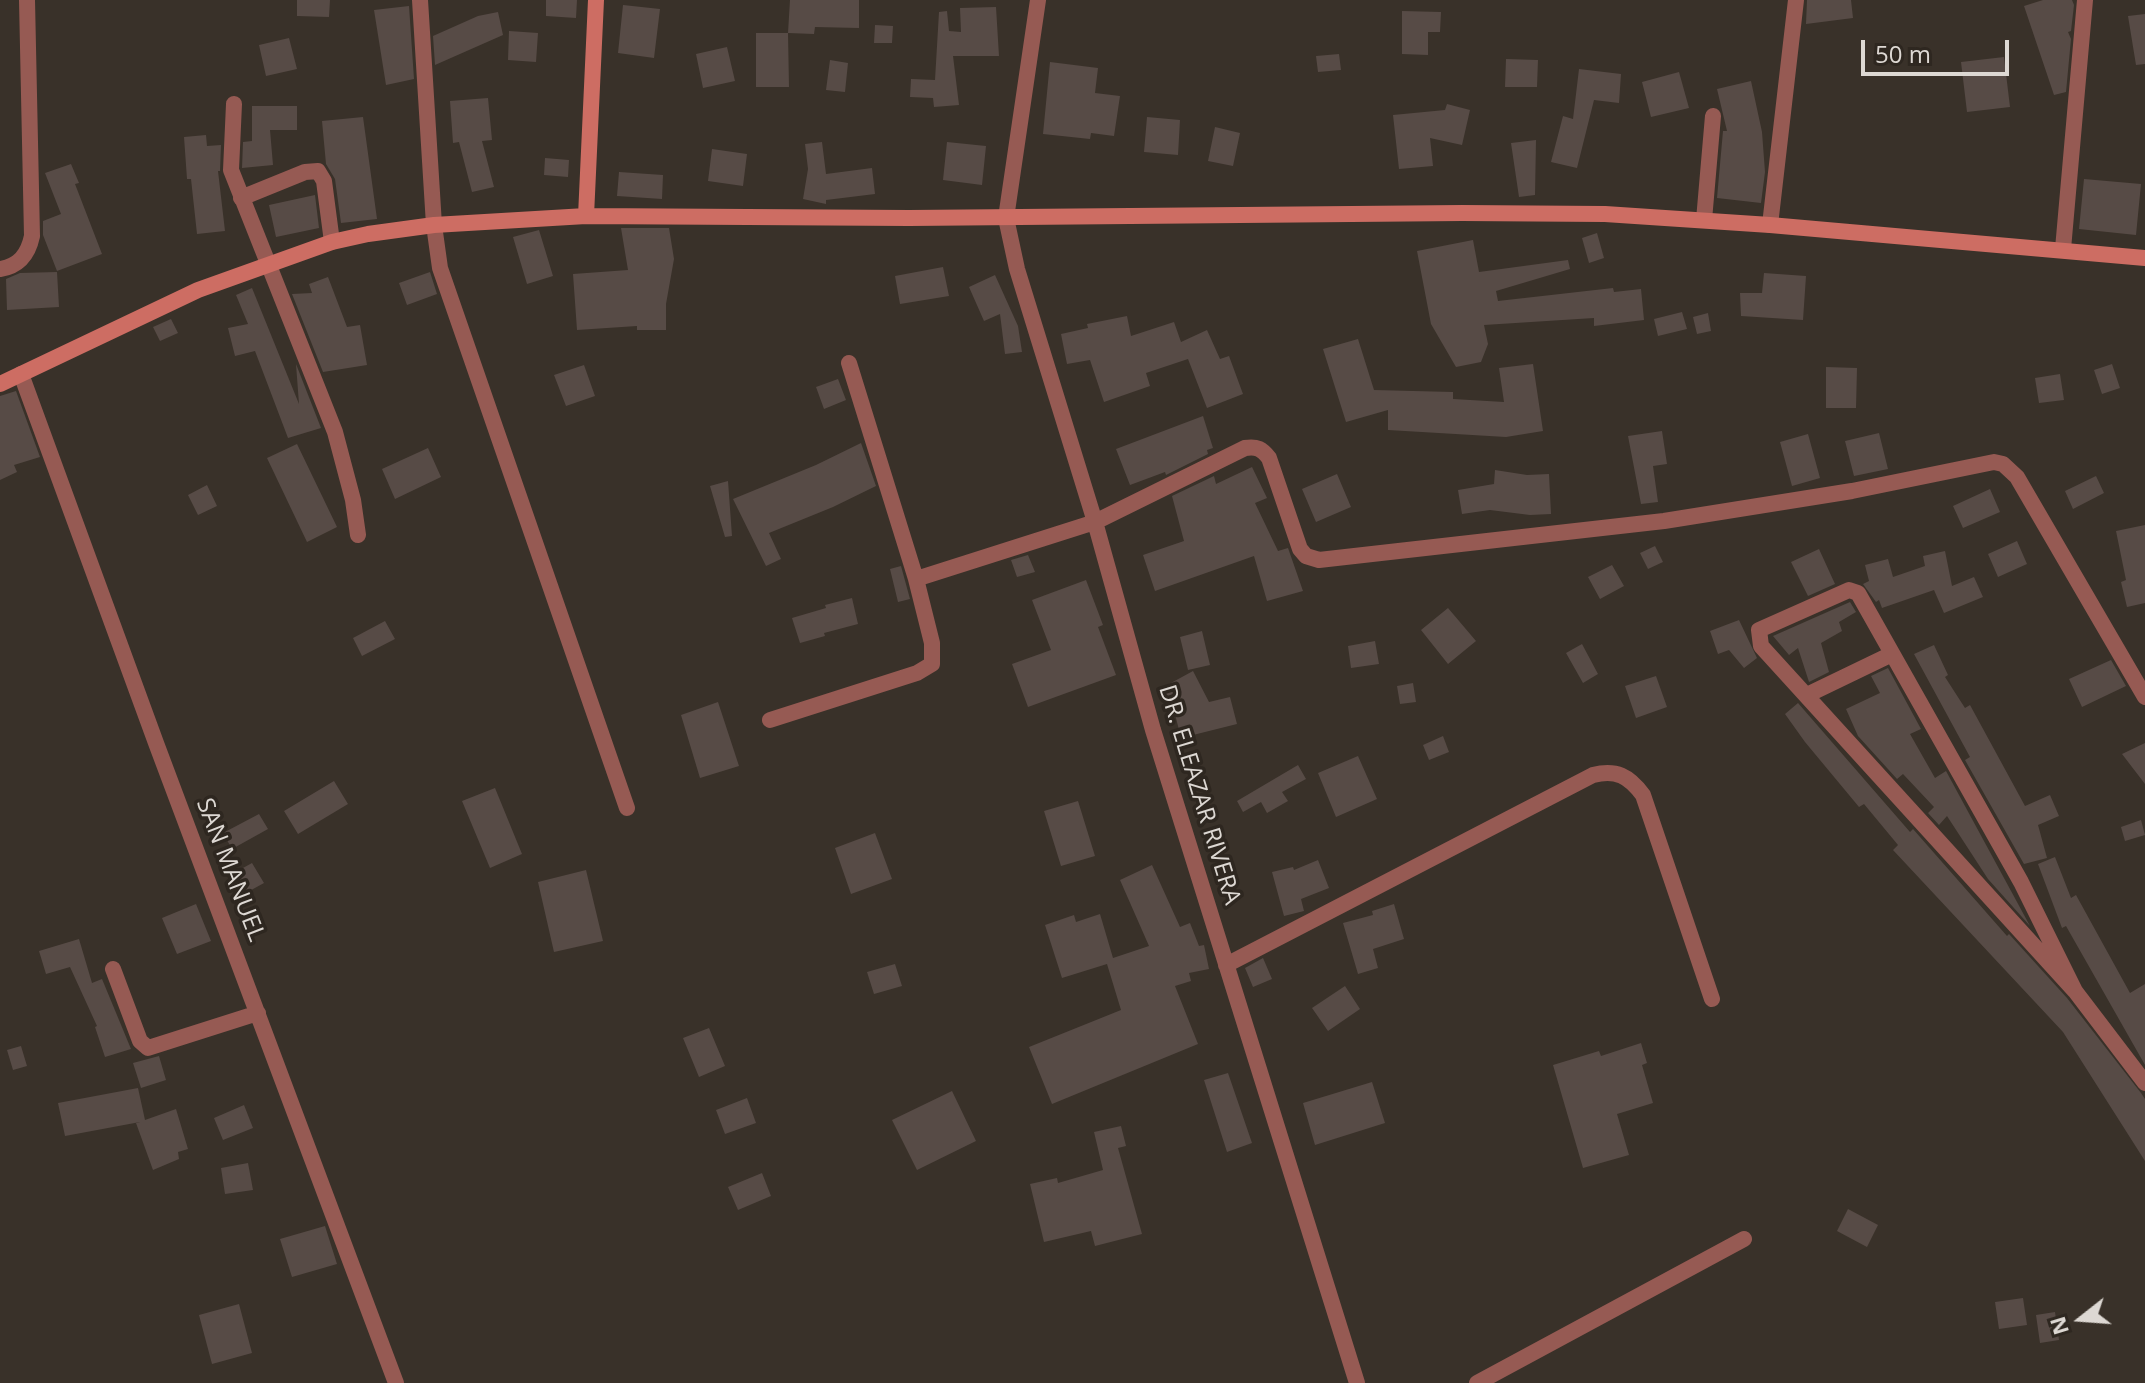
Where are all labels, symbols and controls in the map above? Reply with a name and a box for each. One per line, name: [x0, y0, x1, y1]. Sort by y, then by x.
scale bar: [1865, 24, 2013, 74]
text: 50 m: [1875, 37, 1931, 70]
street label: DR. ELEAZAR RIVERA: [1152, 682, 1246, 908]
street label: SAN MANUEL: [190, 794, 270, 946]
north arrow: [2041, 1279, 2121, 1359]
text: N: [2041, 1313, 2075, 1339]

